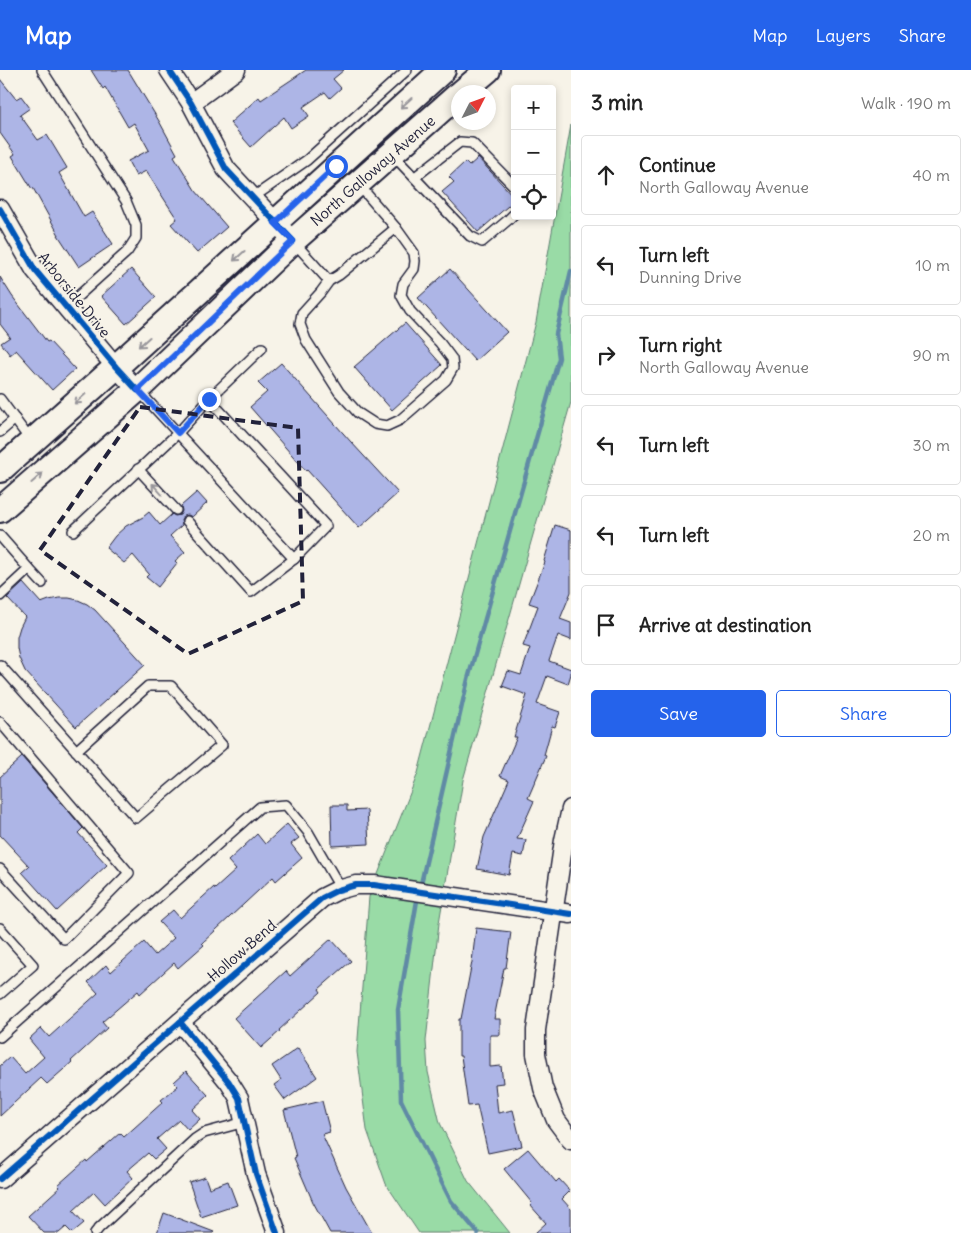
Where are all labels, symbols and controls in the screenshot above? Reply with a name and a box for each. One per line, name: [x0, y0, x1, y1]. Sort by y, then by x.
text: Map: [25, 20, 72, 50]
text: Map: [752, 24, 787, 47]
text: Layers: [815, 24, 871, 47]
text: Share: [899, 24, 946, 47]
north arrow: [451, 85, 496, 130]
map controls: [511, 85, 556, 220]
button: +: [511, 85, 556, 130]
text: 3 min: [591, 89, 643, 116]
text: Walk · 190 m: [861, 93, 951, 113]
one-way arrow: [400, 97, 413, 109]
street label: North Galloway Avenue: [306, 111, 439, 230]
button: −: [511, 130, 556, 175]
text: Continue: [639, 153, 716, 177]
route start: [325, 155, 348, 178]
icon: ahead: [592, 161, 620, 189]
text: 40 m: [912, 165, 950, 185]
button: locate: [511, 175, 556, 220]
text: North Galloway Avenue: [639, 177, 809, 197]
text: Turn left: [639, 243, 709, 267]
street label: Arborside Drive: [34, 248, 115, 341]
one-way arrow: [232, 250, 245, 261]
icon: left: [592, 251, 620, 279]
text: 10 m: [915, 255, 950, 275]
text: Dunning Drive: [639, 267, 742, 287]
text: Turn right: [639, 333, 722, 357]
one-way arrow: [137, 336, 150, 348]
icon: right: [592, 341, 620, 369]
text: 90 m: [912, 345, 950, 365]
text: North Galloway Avenue: [639, 357, 809, 377]
route end: [198, 388, 221, 411]
one-way arrow: [73, 393, 86, 405]
icon: left: [592, 431, 620, 459]
text: Turn left: [639, 433, 709, 457]
text: 30 m: [913, 435, 950, 455]
one-way arrow: [30, 473, 43, 484]
one-way arrow: [151, 483, 163, 496]
icon: left: [592, 521, 620, 549]
text: Turn left: [639, 523, 709, 547]
text: 20 m: [913, 525, 950, 545]
icon: arrive: [592, 611, 620, 639]
text: Arrive at destination: [639, 613, 812, 637]
button: Save: [591, 690, 766, 737]
button: Share: [776, 690, 951, 737]
street label: Hollow Bend: [203, 915, 280, 986]

